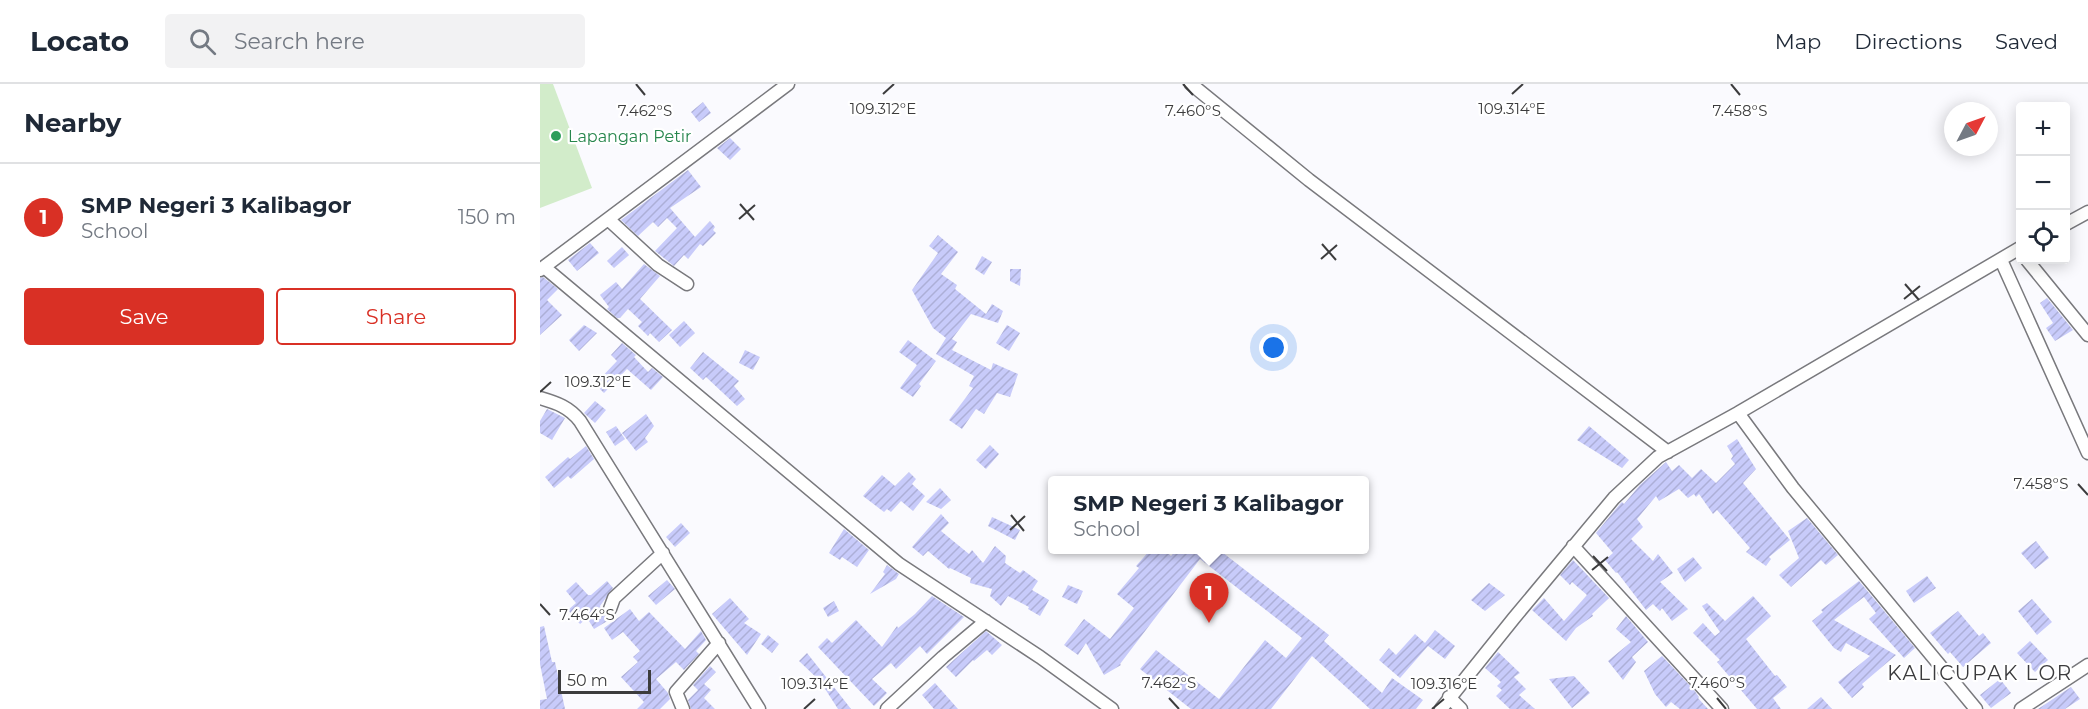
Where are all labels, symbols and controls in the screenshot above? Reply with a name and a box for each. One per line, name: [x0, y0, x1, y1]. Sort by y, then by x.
search box: [165, 14, 585, 68]
text: Locato: [30, 24, 129, 58]
icon: search: [186, 25, 219, 58]
text: Search here: [234, 28, 365, 55]
text: Map: [1775, 29, 1821, 54]
text: Directions: [1854, 29, 1962, 54]
text: Saved: [1995, 29, 2058, 54]
text: 109.312°E: [850, 99, 916, 118]
text: 109.314°E: [1478, 99, 1546, 118]
text: 7.462°S: [618, 101, 672, 120]
text: 7.460°S: [1165, 101, 1221, 120]
text: 7.458°S: [1713, 101, 1767, 120]
north arrow: [1944, 102, 1998, 156]
map controls: [2016, 102, 2070, 264]
button: +: [2016, 102, 2070, 156]
text: Nearby: [24, 107, 121, 139]
place label: Lapangan Petir: [568, 127, 691, 146]
marker: Lapangan Petir: [549, 129, 563, 143]
button: −: [2016, 156, 2070, 210]
text: SMP Negeri 3 Kalibagor: [81, 192, 352, 219]
text: 1: [40, 205, 47, 229]
text: 150 m: [458, 205, 516, 229]
button: locate: [2016, 210, 2070, 264]
text: School: [81, 219, 148, 243]
button: Save: [24, 288, 264, 345]
button: Share: [276, 288, 516, 345]
your location: [1259, 333, 1288, 362]
text: 109.312°E: [565, 372, 631, 391]
text: 7.458°S: [2014, 474, 2068, 493]
popup: [1048, 476, 1369, 554]
text: SMP Negeri 3 Kalibagor: [1073, 490, 1344, 517]
text: School: [1073, 517, 1141, 541]
pin: 1: [1190, 574, 1228, 623]
text: 7.464°S: [559, 605, 615, 624]
district label: KALICUPAK LOR: [1887, 661, 2073, 685]
scale bar: [558, 667, 651, 694]
text: 50 m: [567, 671, 608, 690]
text: 7.462°S: [1142, 673, 1196, 692]
text: 7.460°S: [1689, 673, 1745, 692]
text: 109.314°E: [781, 674, 849, 693]
text: 109.316°E: [1411, 674, 1477, 693]

